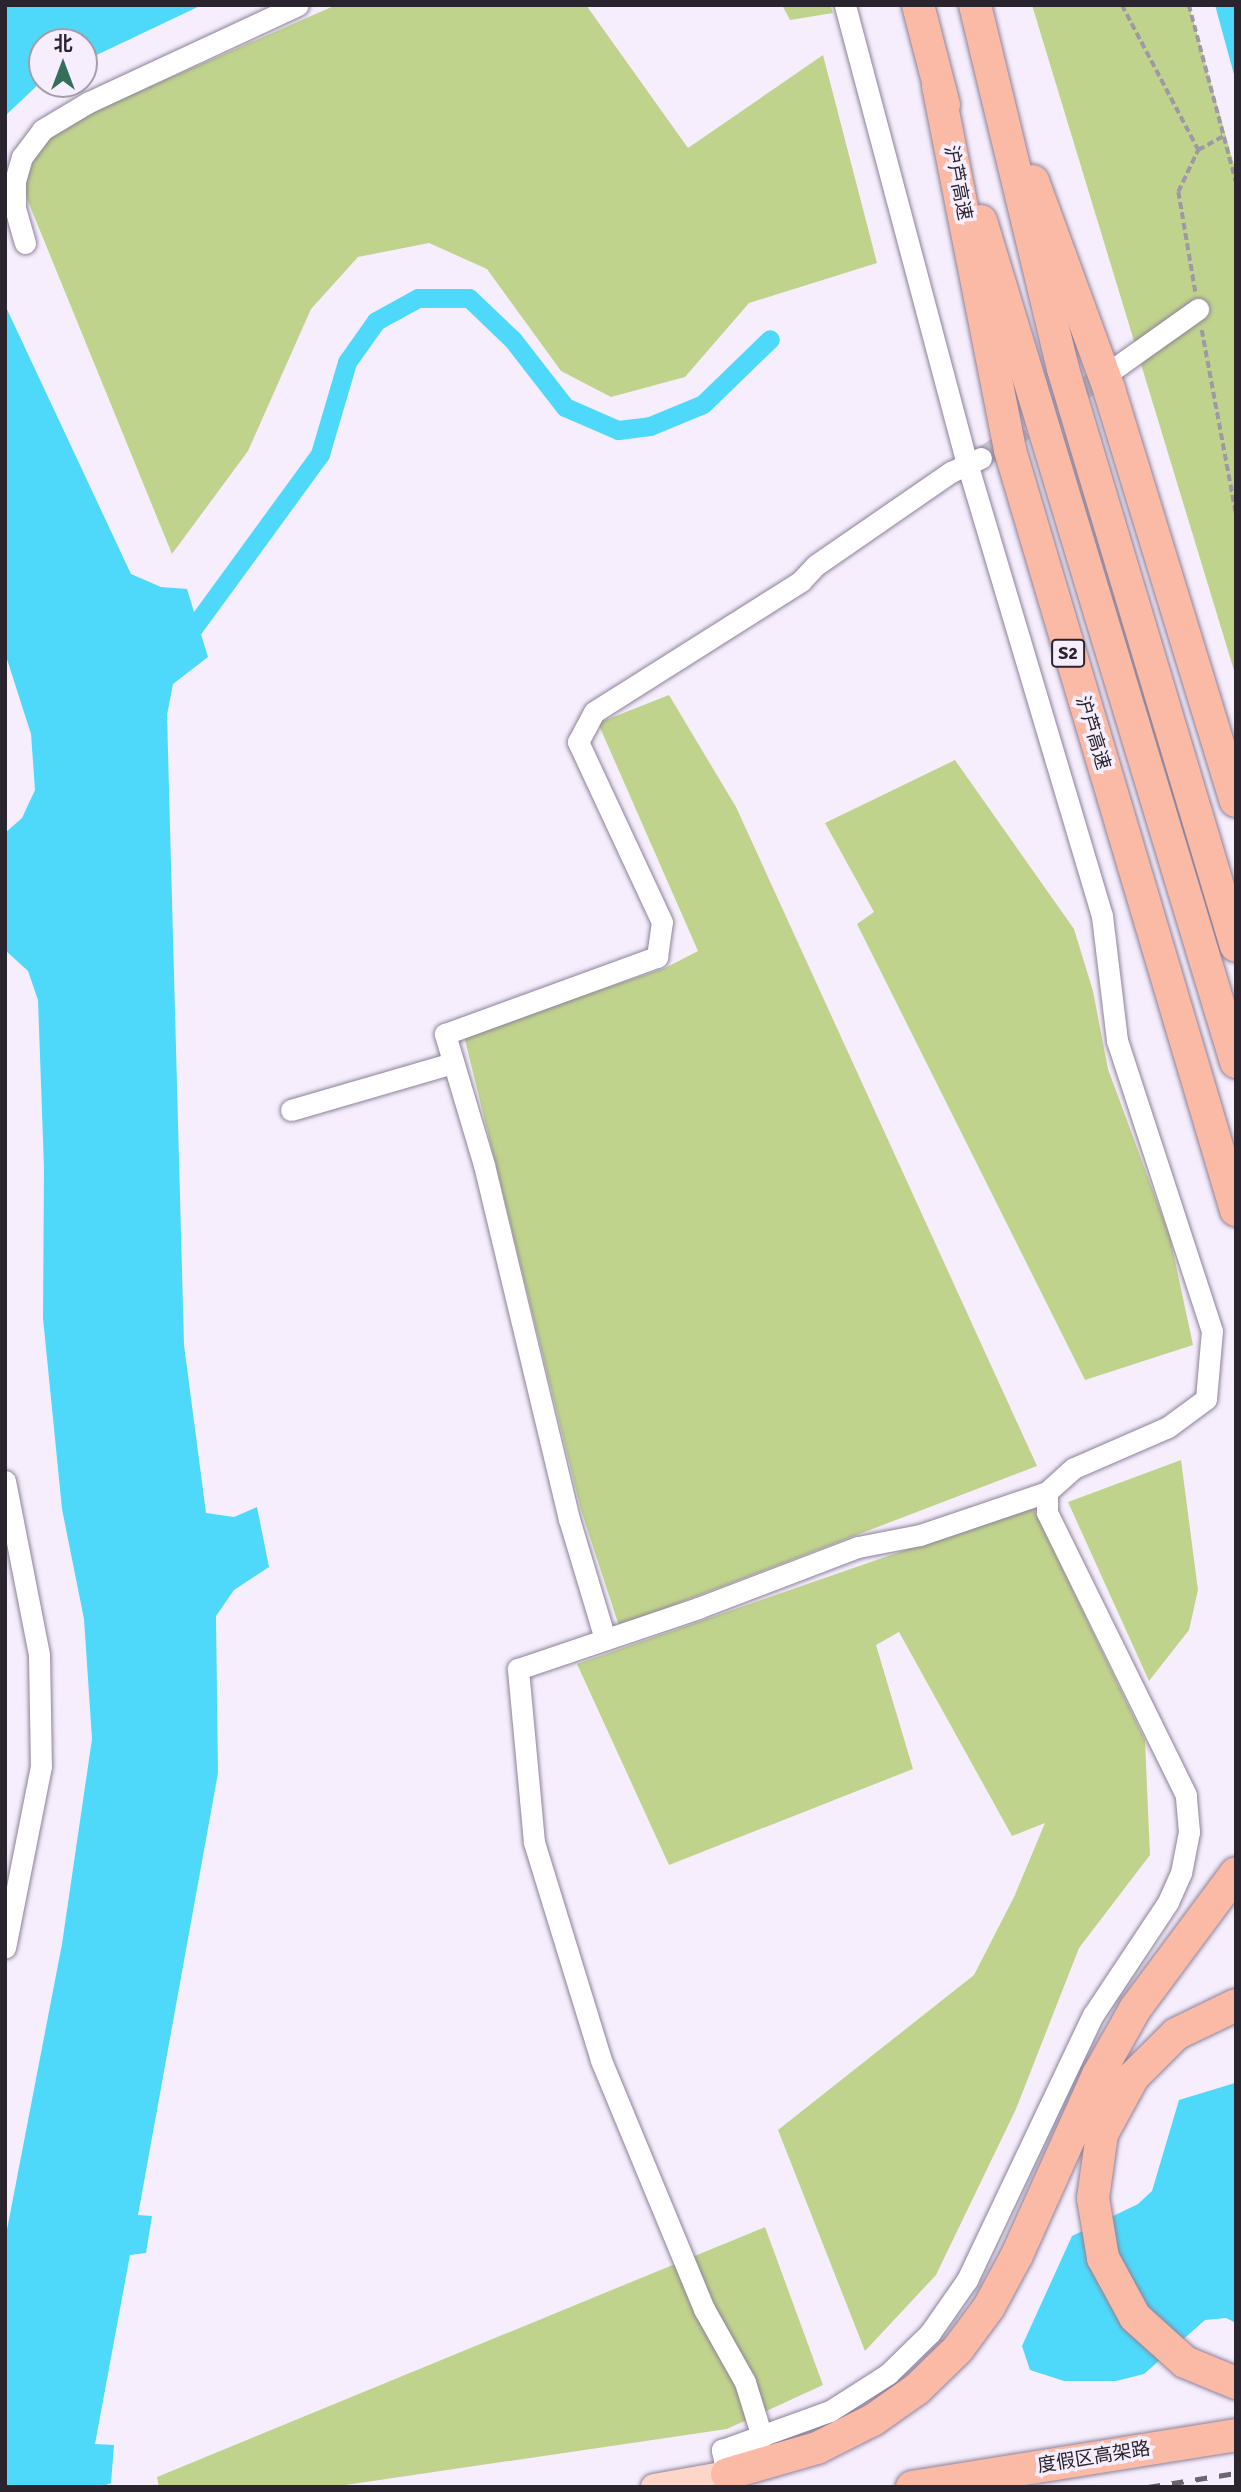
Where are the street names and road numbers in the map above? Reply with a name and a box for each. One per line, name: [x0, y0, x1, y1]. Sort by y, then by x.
street label: 沪芦高速: [939, 144, 975, 222]
road number: S2: [1050, 638, 1086, 668]
street label: 沪芦高速: [1070, 693, 1114, 773]
street label: 度假区高架路: [1036, 2438, 1152, 2478]

